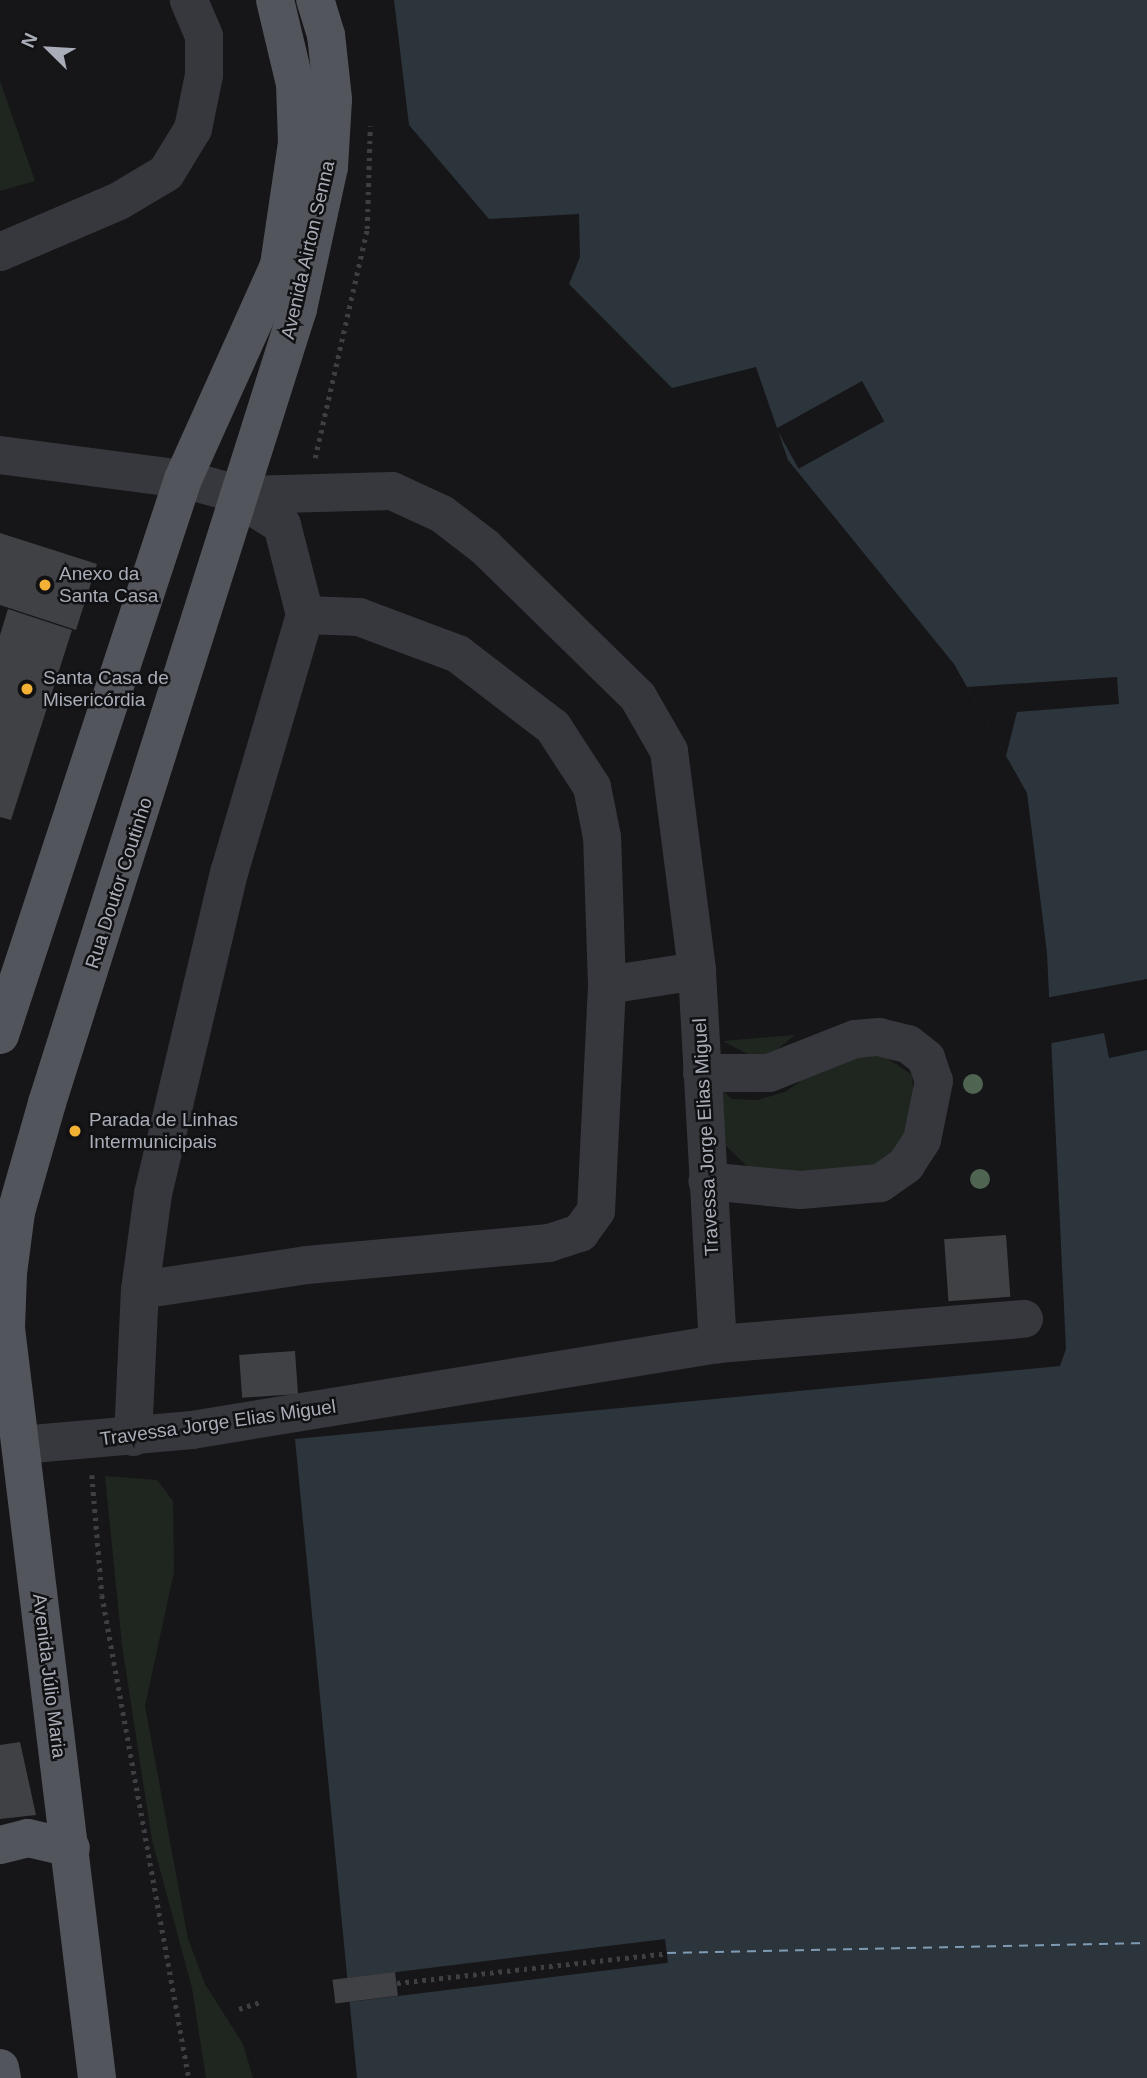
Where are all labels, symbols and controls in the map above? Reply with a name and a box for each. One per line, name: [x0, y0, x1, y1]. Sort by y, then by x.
north arrow: [14, 14, 84, 84]
text: N: [17, 30, 42, 51]
street label: Avenida Airton Senna: [276, 158, 340, 342]
place label: Anexo da Santa Casa: [59, 563, 158, 607]
marker: Anexo da Santa Casa: [37, 577, 53, 593]
place label: Santa Casa de Misericórdia: [43, 667, 169, 711]
marker: Santa Casa de Misericórdia: [17, 679, 37, 699]
street label: Rua Doutor Coutinho: [81, 795, 157, 971]
street label: Travessa Jorge Elias Miguel: [688, 1018, 724, 1256]
place label: Parada de Linhas Intermunicipais: [89, 1109, 238, 1153]
marker: Parada de Linhas Intermunicipais: [67, 1123, 83, 1139]
street label: Travessa Jorge Elias Miguel: [99, 1395, 337, 1451]
street label: Avenida Júlio Maria: [28, 1592, 70, 1760]

